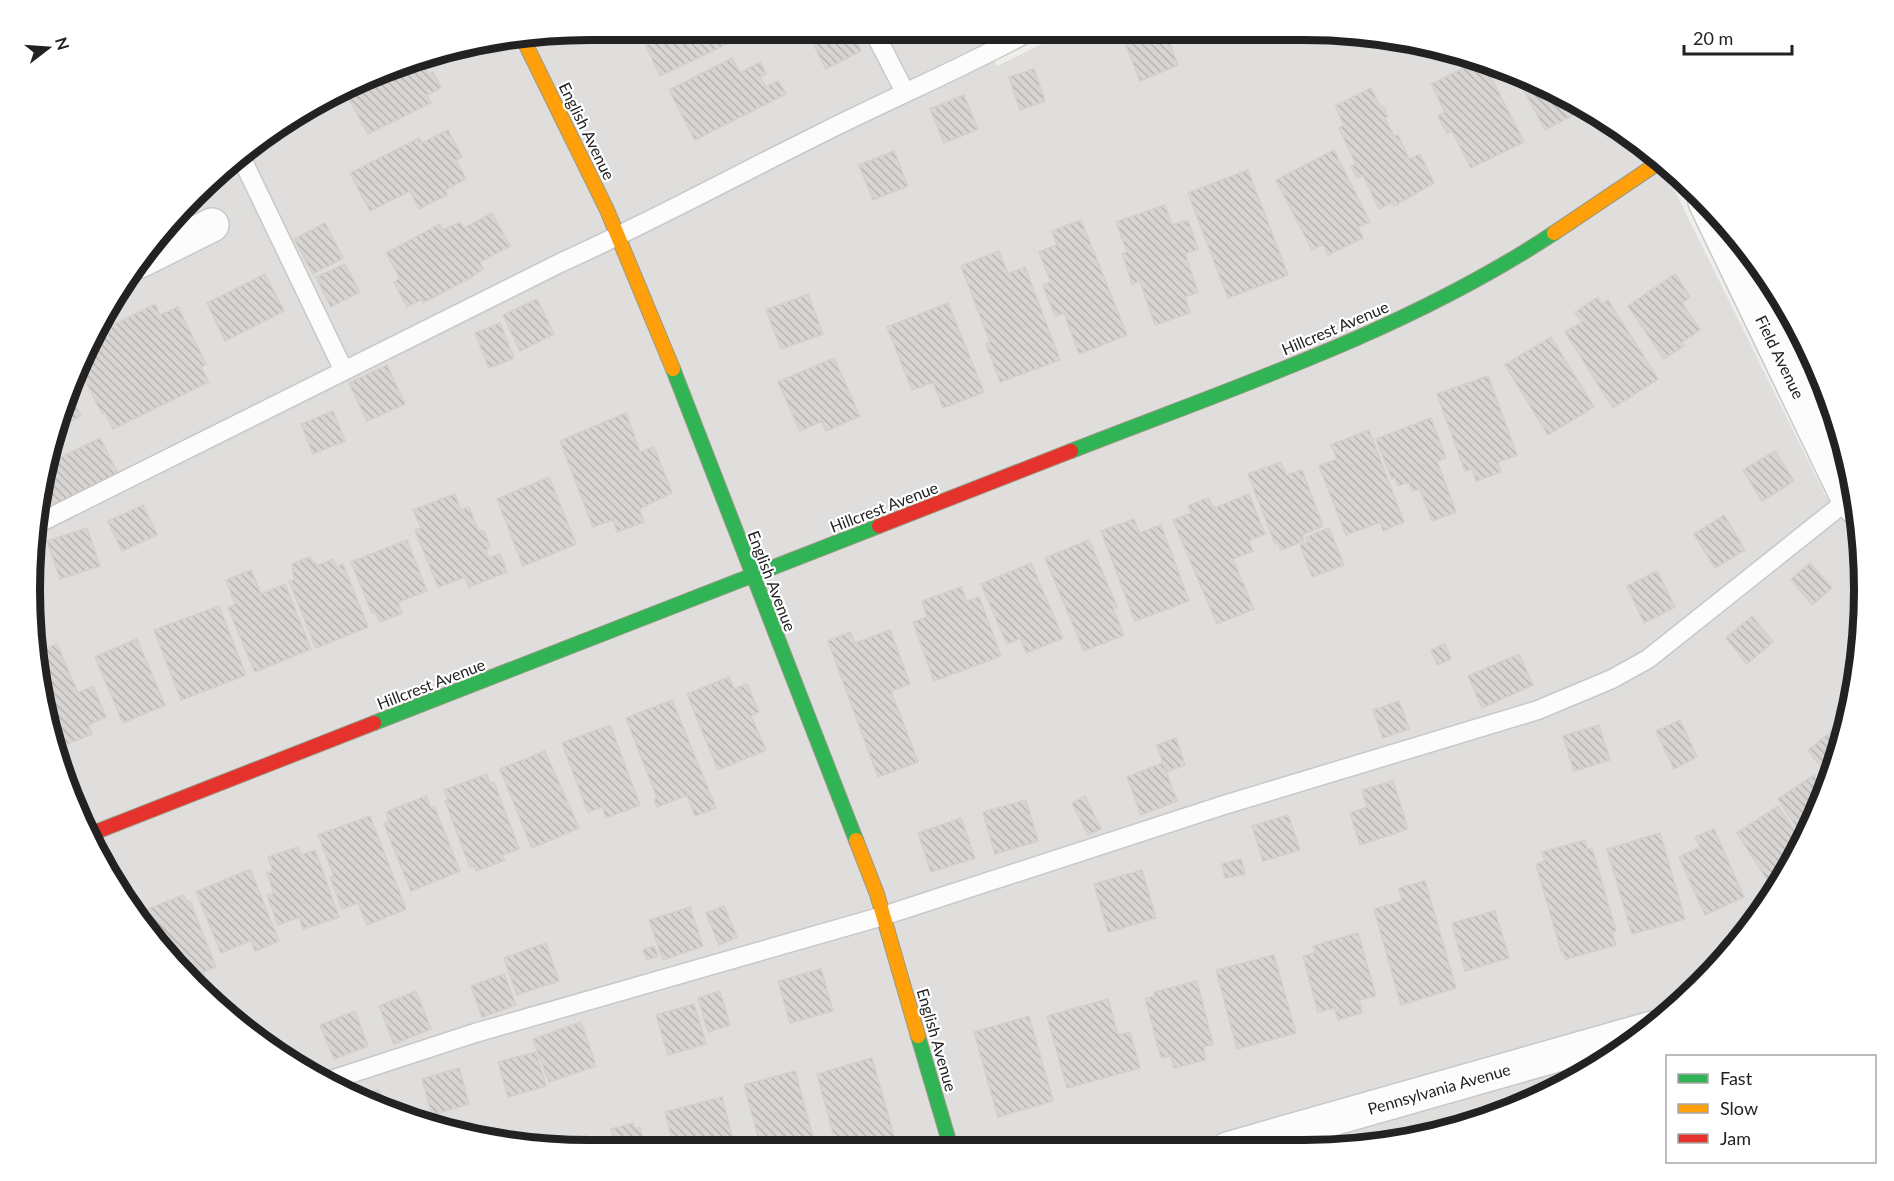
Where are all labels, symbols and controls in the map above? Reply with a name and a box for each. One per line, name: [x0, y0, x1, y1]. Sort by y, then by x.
north arrow: [18, 18, 78, 78]
scale bar: [1684, 18, 1792, 56]
text: 20 m: [1693, 27, 1733, 49]
text: N: [52, 35, 74, 52]
street label: English Avenue: [556, 79, 619, 183]
street label: Hillcrest Avenue: [1279, 296, 1391, 359]
street label: Field Avenue: [1752, 312, 1809, 402]
street label: Hillcrest Avenue: [827, 477, 941, 536]
street label: English Avenue: [745, 528, 800, 634]
street label: Hillcrest Avenue: [374, 654, 488, 713]
street label: English Avenue: [914, 986, 961, 1094]
legend: [1666, 1055, 1876, 1163]
street label: Pennsylvania Avenue: [1365, 1059, 1512, 1118]
text: Fast: [1720, 1067, 1753, 1089]
text: Slow: [1720, 1097, 1758, 1119]
text: Jam: [1720, 1127, 1751, 1149]

